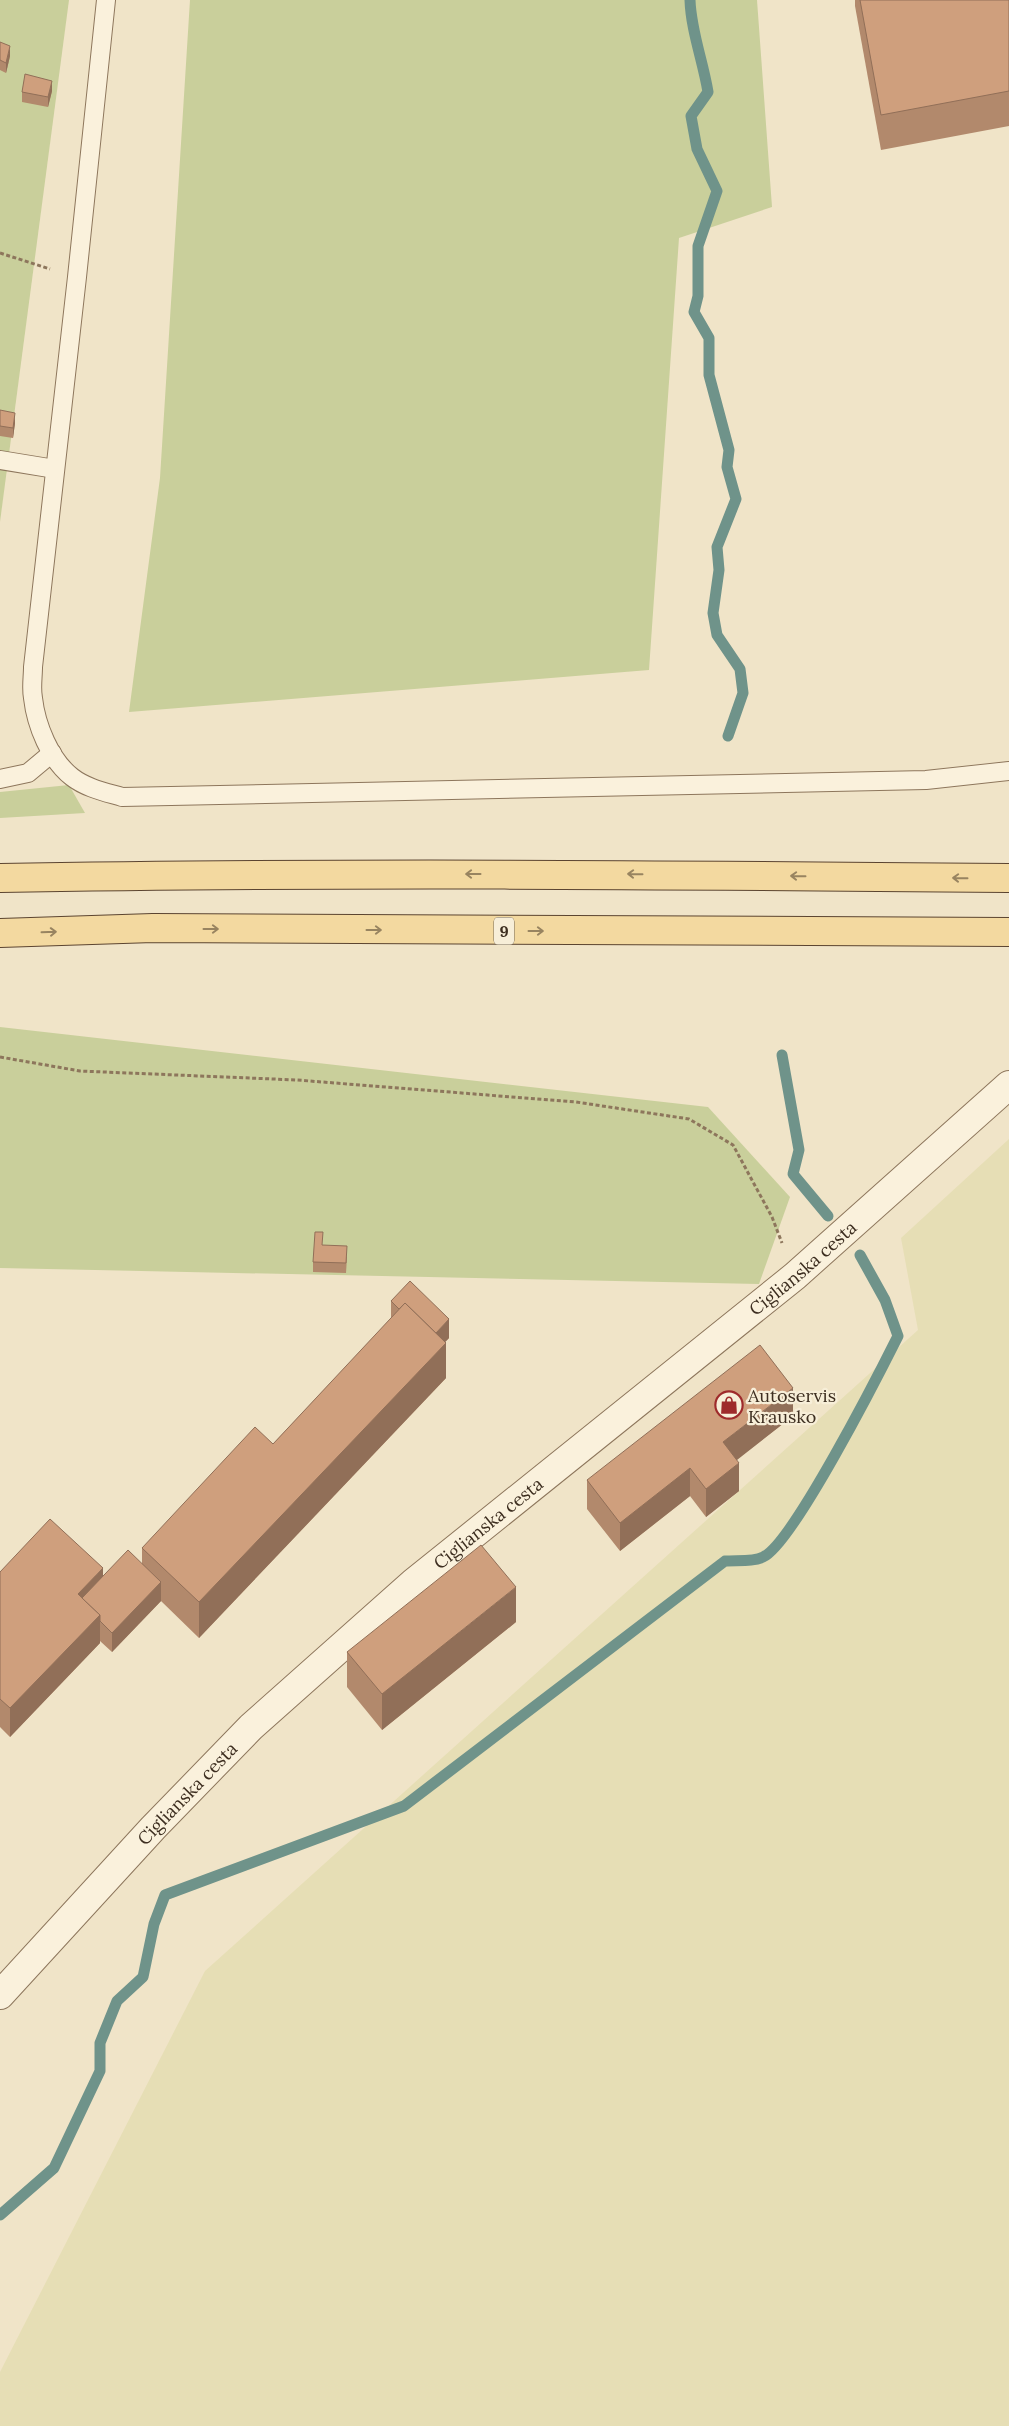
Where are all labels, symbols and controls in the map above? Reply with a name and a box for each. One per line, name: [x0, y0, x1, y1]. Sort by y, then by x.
one-way arrow: [465, 869, 482, 879]
one-way arrow: [628, 869, 644, 879]
one-way arrow: [790, 871, 806, 881]
one-way arrow: [953, 873, 969, 883]
road number: 9: [494, 918, 514, 944]
one-way arrow: [202, 924, 219, 934]
one-way arrow: [365, 925, 381, 935]
one-way arrow: [528, 926, 544, 936]
one-way arrow: [40, 927, 56, 936]
street label: Ciglianska cesta: [744, 1215, 861, 1320]
place label: Autoservis Krausko: [747, 1384, 836, 1428]
shop icon: Autoservis Krausko: [714, 1390, 744, 1420]
street label: Ciglianska cesta: [428, 1472, 547, 1574]
street label: Ciglianska cesta: [132, 1737, 242, 1849]

